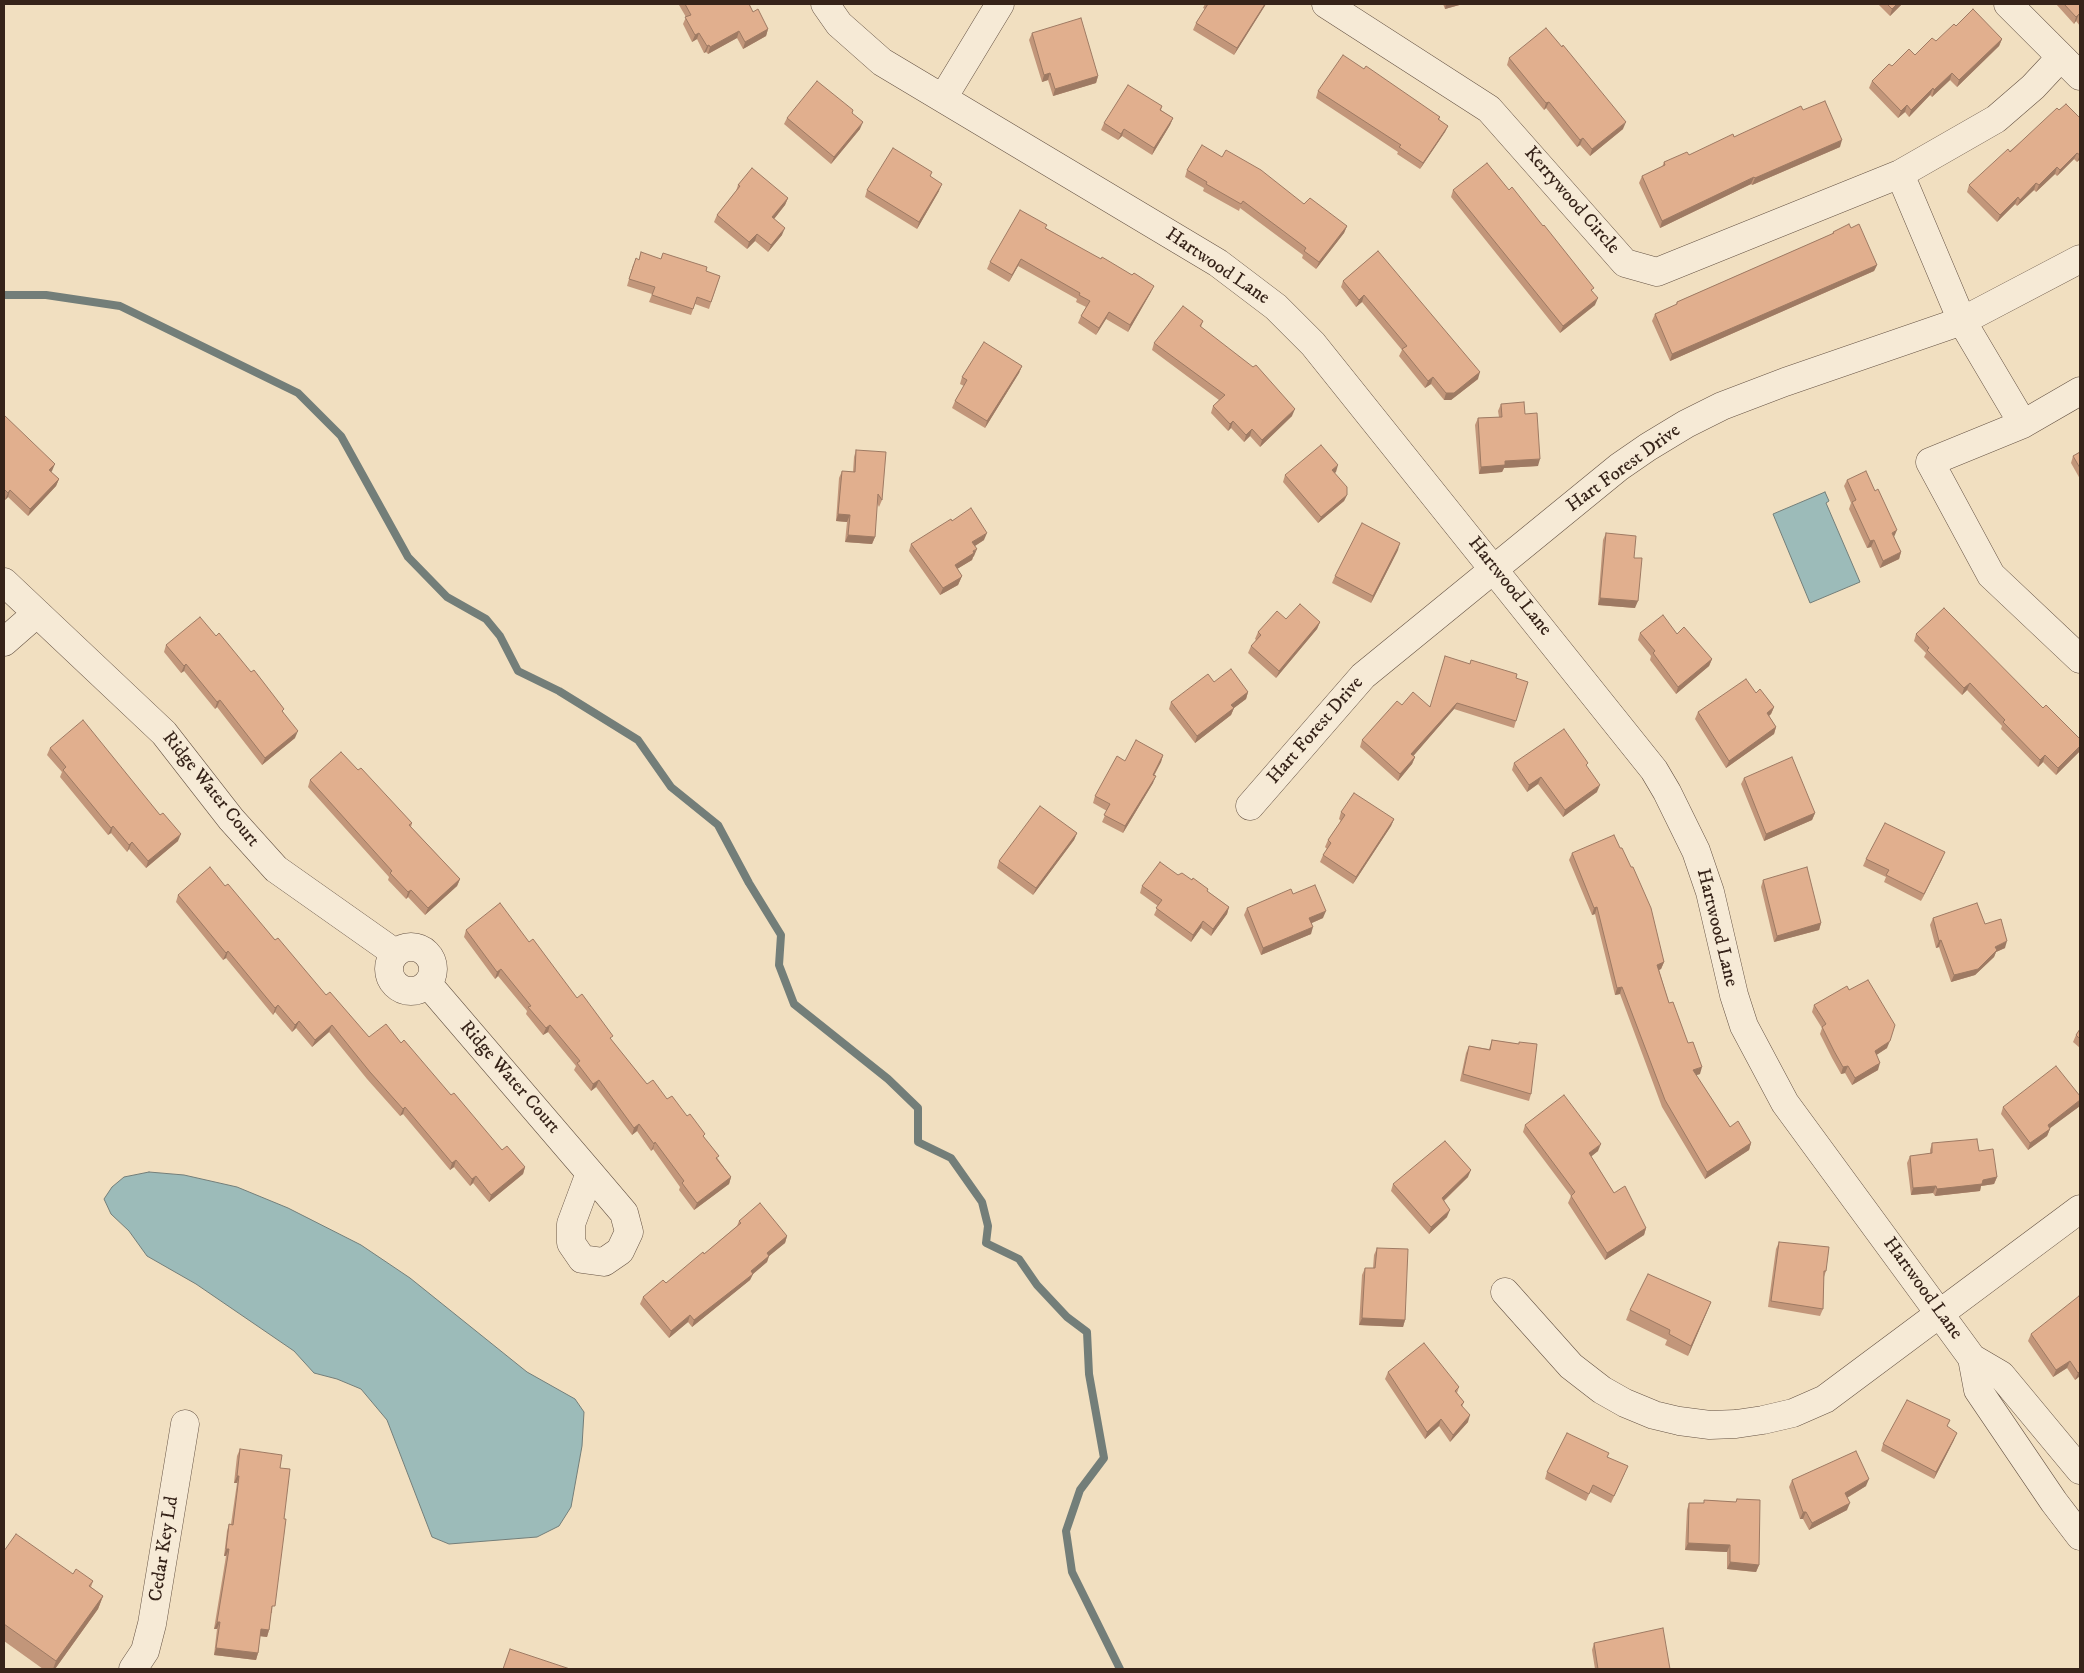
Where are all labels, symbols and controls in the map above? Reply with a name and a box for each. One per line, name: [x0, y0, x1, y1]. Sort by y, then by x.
street label: Kerrywood Circle: [1518, 143, 1624, 259]
street label: Hartwood Lane: [1161, 224, 1273, 310]
street label: Hart Forest Drive: [1563, 420, 1685, 518]
street label: Hartwood Lane: [1462, 533, 1556, 641]
street label: Hart Forest Drive: [1263, 673, 1369, 789]
street label: Ridge Water Court: [157, 728, 263, 852]
street label: Hartwood Lane: [1690, 867, 1742, 989]
street label: Ridge Water Court: [454, 1017, 564, 1139]
street label: Hartwood Lane: [1877, 1233, 1967, 1345]
street label: Cedar Key Ld: [145, 1495, 185, 1603]

